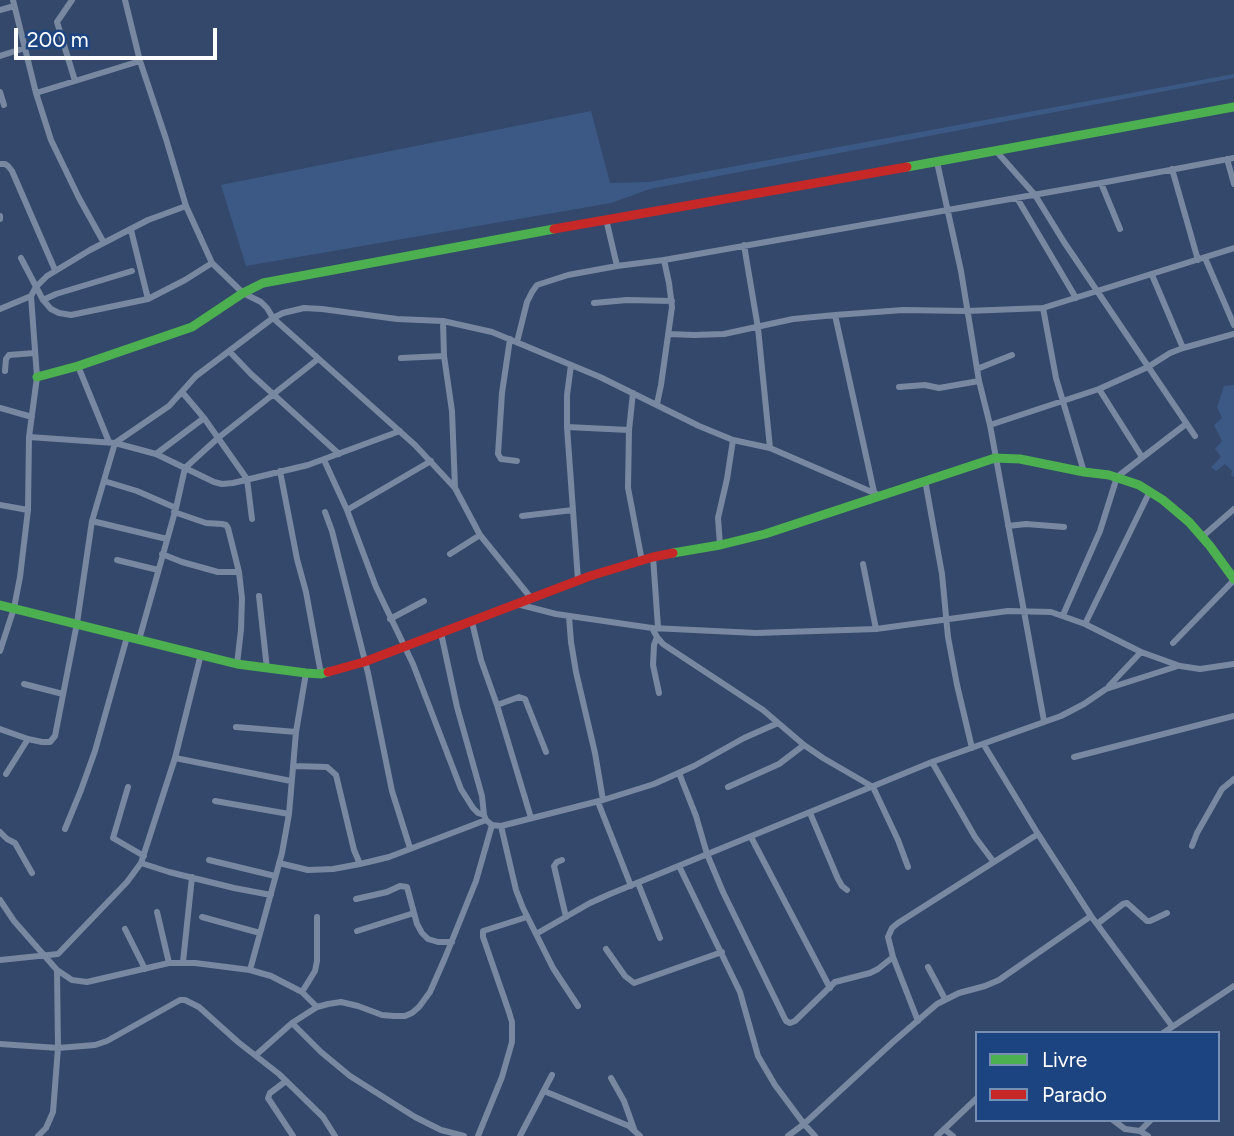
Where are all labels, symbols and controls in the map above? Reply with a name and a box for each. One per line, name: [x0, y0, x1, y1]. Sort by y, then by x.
scale bar: [18, 14, 220, 58]
text: 200 m: [27, 27, 89, 52]
legend: [975, 1031, 1220, 1122]
text: Livre: [1042, 1047, 1087, 1072]
text: Parado: [1042, 1082, 1107, 1107]

